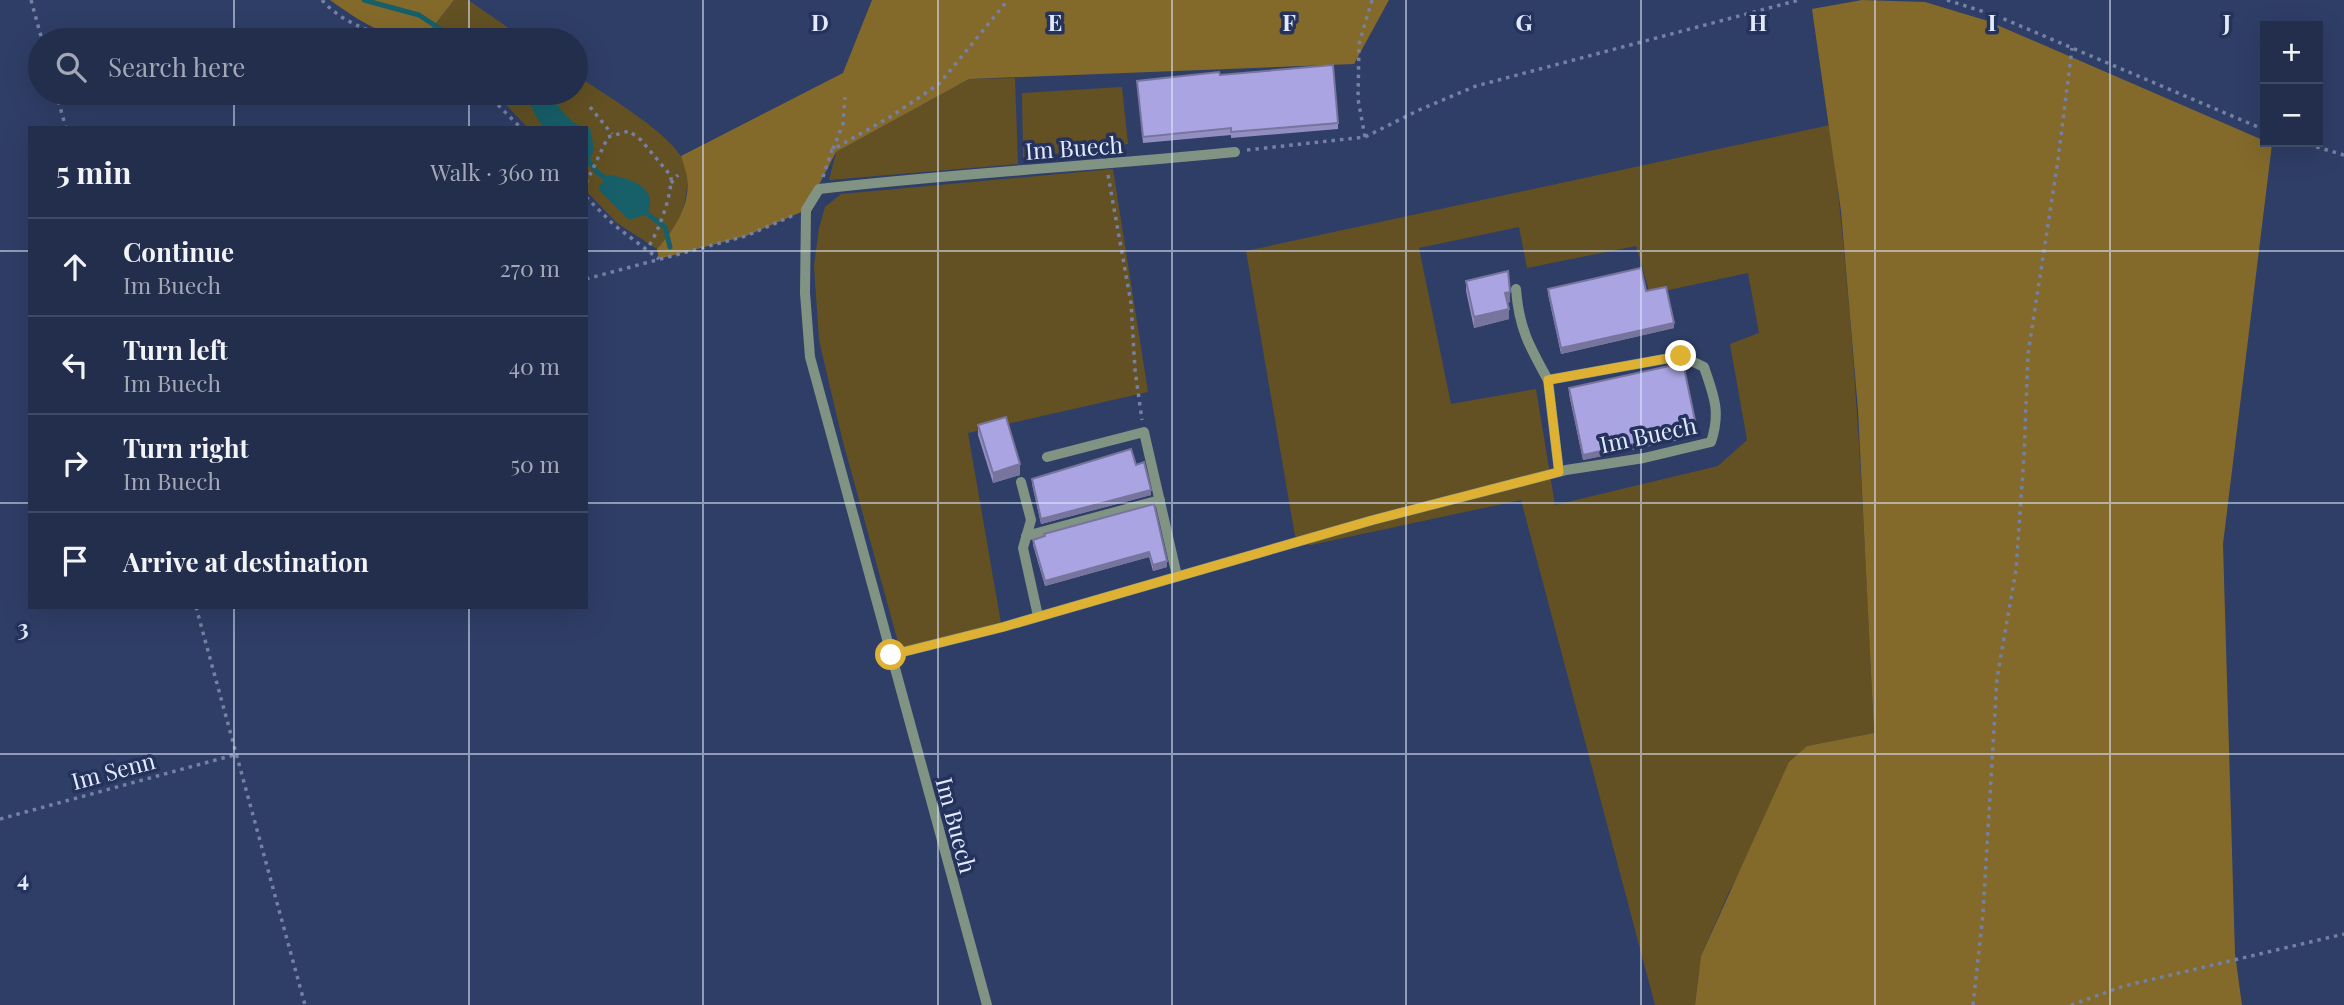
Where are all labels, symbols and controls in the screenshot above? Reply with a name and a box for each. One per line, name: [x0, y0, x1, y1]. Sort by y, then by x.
text: D: [811, 6, 829, 37]
text: E: [1048, 6, 1062, 37]
text: F: [1282, 6, 1296, 37]
text: G: [1516, 6, 1533, 37]
text: H: [1749, 6, 1767, 37]
text: I: [1988, 6, 1996, 37]
text: J: [2222, 6, 2231, 37]
map controls: [2260, 21, 2323, 147]
button: +: [2260, 21, 2323, 84]
search box: [28, 28, 588, 105]
icon: search: [52, 48, 90, 86]
text: Search here: [108, 49, 245, 84]
button: −: [2260, 84, 2323, 147]
street label: Im Buech: [1024, 128, 1124, 166]
text: 5 min: [56, 152, 131, 192]
text: Walk · 360 m: [430, 156, 560, 187]
text: Continue: [123, 234, 234, 269]
icon: ahead: [56, 248, 94, 286]
text: 270 m: [500, 252, 560, 283]
text: Im Buech: [123, 269, 221, 300]
text: Turn left: [123, 332, 228, 367]
route end: [1665, 340, 1696, 371]
icon: left: [56, 346, 94, 384]
text: 40 m: [509, 350, 560, 381]
text: Im Buech: [123, 367, 221, 398]
street label: Im Buech: [1597, 409, 1700, 459]
text: Turn right: [123, 430, 249, 465]
icon: right: [56, 444, 94, 482]
text: 50 m: [511, 448, 560, 479]
text: Im Buech: [123, 465, 221, 496]
icon: arrive: [56, 542, 94, 580]
text: Arrive at destination: [123, 544, 369, 579]
text: 3: [17, 611, 29, 642]
route start: [875, 639, 906, 670]
street label: Im Senn: [68, 744, 159, 796]
street label: Im Buech: [929, 774, 985, 877]
text: 4: [17, 862, 29, 893]

